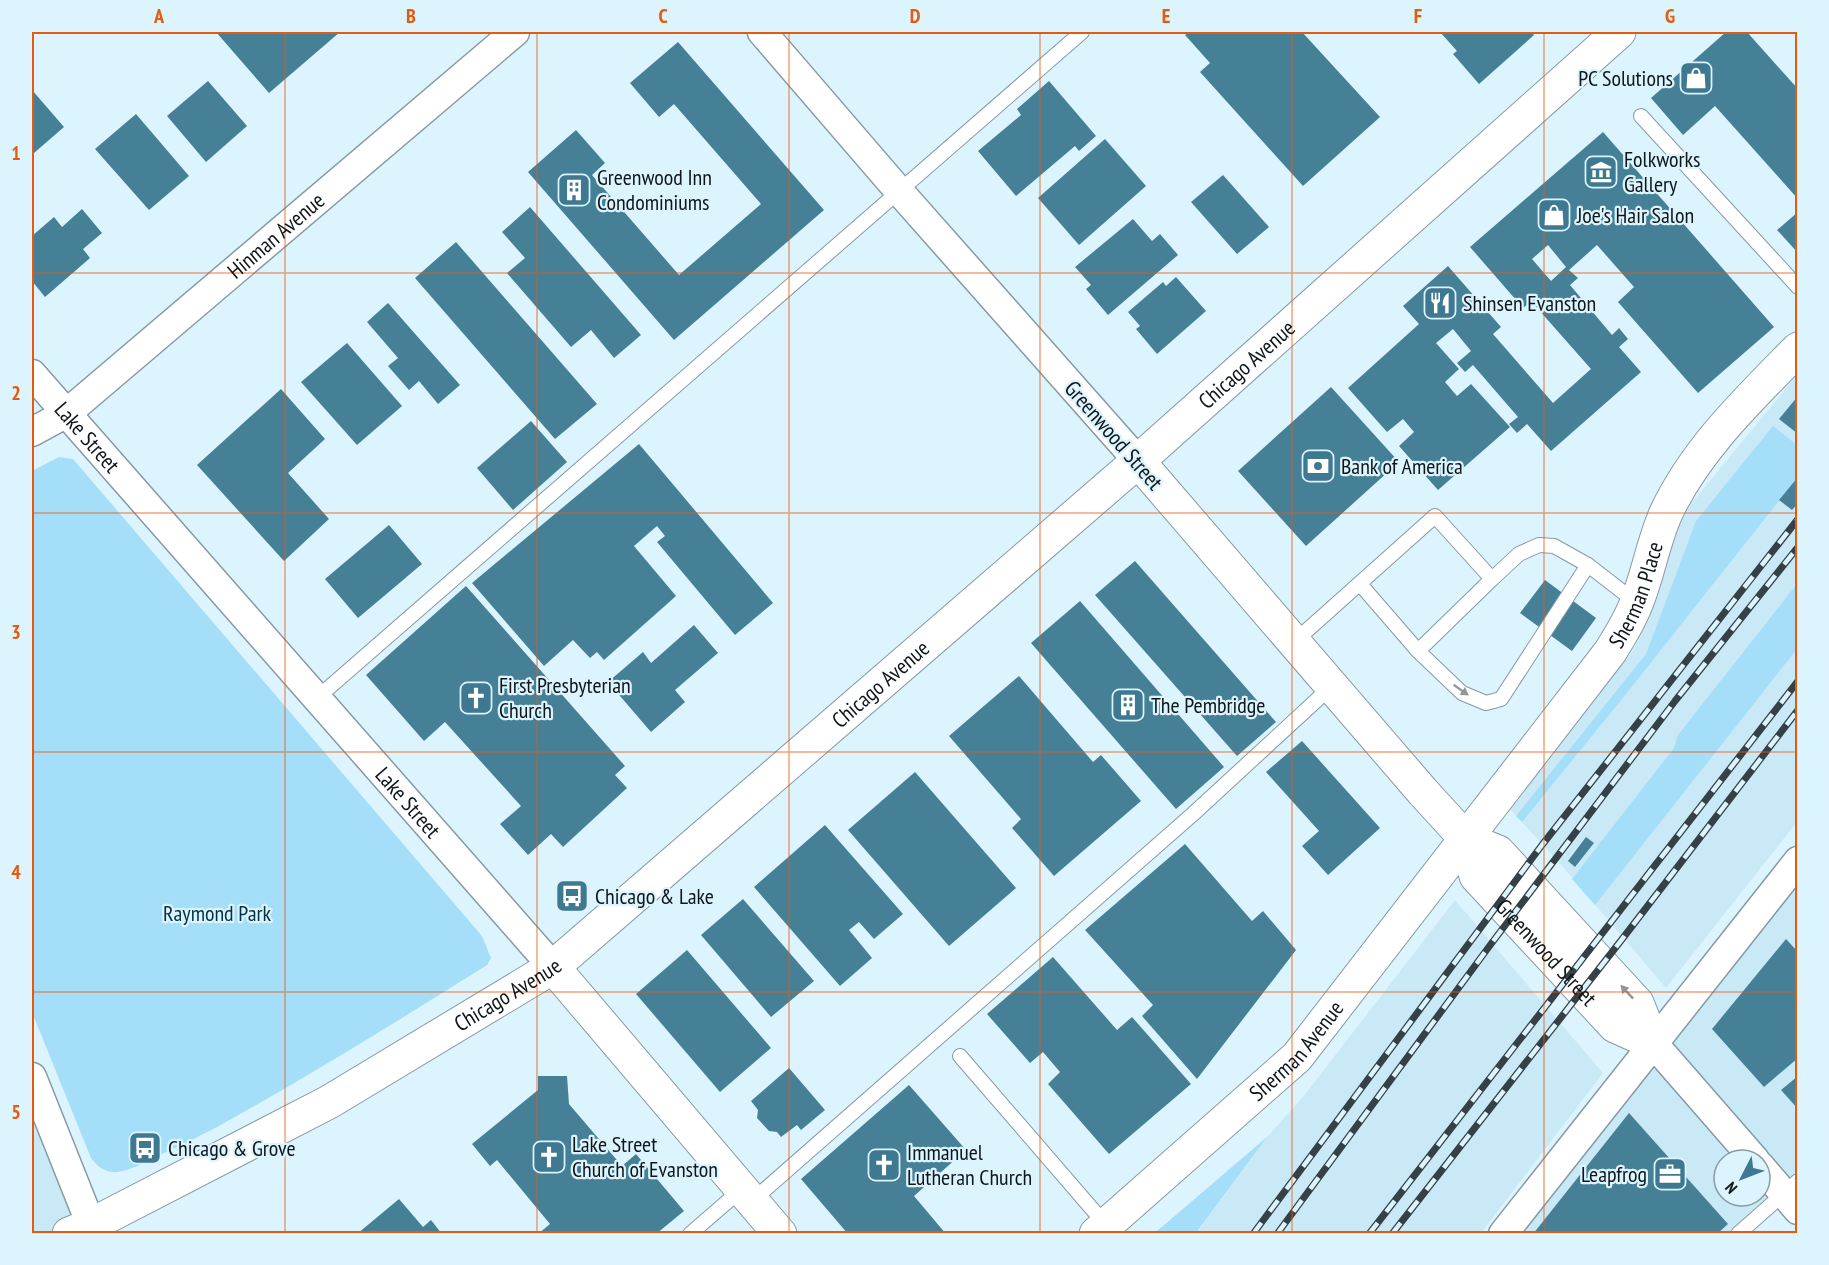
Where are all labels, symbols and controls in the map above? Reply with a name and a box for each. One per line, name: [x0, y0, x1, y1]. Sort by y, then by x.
text: A: [153, 3, 165, 29]
text: B: [406, 3, 416, 29]
text: C: [658, 3, 668, 29]
text: D: [910, 3, 921, 29]
text: E: [1162, 3, 1170, 29]
text: F: [1414, 3, 1422, 29]
text: G: [1665, 3, 1675, 29]
shop icon: PC Solutions: [1678, 60, 1714, 96]
place label: PC Solutions: [1578, 64, 1673, 92]
text: 1: [11, 140, 21, 166]
place label: Folkworks Gallery: [1624, 145, 1701, 198]
museum icon: Folkworks Gallery: [1583, 154, 1619, 190]
place label: Greenwood Inn Condominiums: [597, 163, 712, 216]
building icon: Greenwood Inn Condominiums: [556, 172, 592, 208]
street label: Hinman Avenue: [222, 186, 330, 285]
shop icon: Joe's Hair Salon: [1536, 197, 1572, 233]
place label: Joe's Hair Salon: [1576, 201, 1694, 229]
restaurant icon: Shinsen Evanston: [1422, 285, 1458, 321]
place label: Shinsen Evanston: [1463, 289, 1596, 317]
street label: Chicago Avenue: [1192, 314, 1301, 415]
street label: Greenwood Street: [1059, 374, 1169, 496]
text: 2: [11, 380, 21, 406]
street label: Lake Street: [49, 396, 126, 478]
bank icon: Bank of America: [1300, 448, 1336, 484]
place label: Bank of America: [1341, 452, 1463, 480]
street label: Sherman Place: [1602, 538, 1669, 653]
text: 3: [11, 619, 21, 645]
street label: Chicago Avenue: [826, 634, 935, 734]
place label: First Presbyterian Church: [499, 671, 631, 724]
church icon: First Presbyterian Church: [458, 680, 494, 716]
one-way arrow: [1453, 684, 1469, 696]
building icon: The Pembridge: [1110, 687, 1146, 723]
place label: The Pembridge: [1151, 691, 1265, 719]
street label: Lake Street: [370, 761, 447, 843]
text: 4: [11, 859, 21, 885]
bus stop icon: Chicago & Lake: [554, 878, 590, 914]
place label: Chicago & Lake: [595, 882, 714, 910]
street label: Greenwood Street: [1490, 893, 1603, 1011]
park label: Raymond Park: [163, 899, 271, 927]
street label: Chicago Avenue: [449, 952, 567, 1037]
one-way arrow: [1621, 985, 1634, 1000]
street label: Sherman Avenue: [1243, 995, 1349, 1107]
text: 5: [11, 1099, 21, 1125]
bus stop icon: Chicago & Grove: [127, 1130, 163, 1166]
place label: Lake Street Church of Evanston: [572, 1130, 718, 1183]
place label: Chicago & Grove: [168, 1134, 296, 1162]
place label: Immanuel Lutheran Church: [907, 1138, 1032, 1191]
church icon: Lake Street Church of Evanston: [531, 1139, 567, 1175]
church icon: Immanuel Lutheran Church: [866, 1147, 902, 1183]
north arrow: [1712, 1148, 1772, 1208]
office icon: Leapfrog: [1652, 1156, 1688, 1192]
place label: Leapfrog: [1581, 1160, 1647, 1188]
text: N: [1721, 1178, 1741, 1198]

